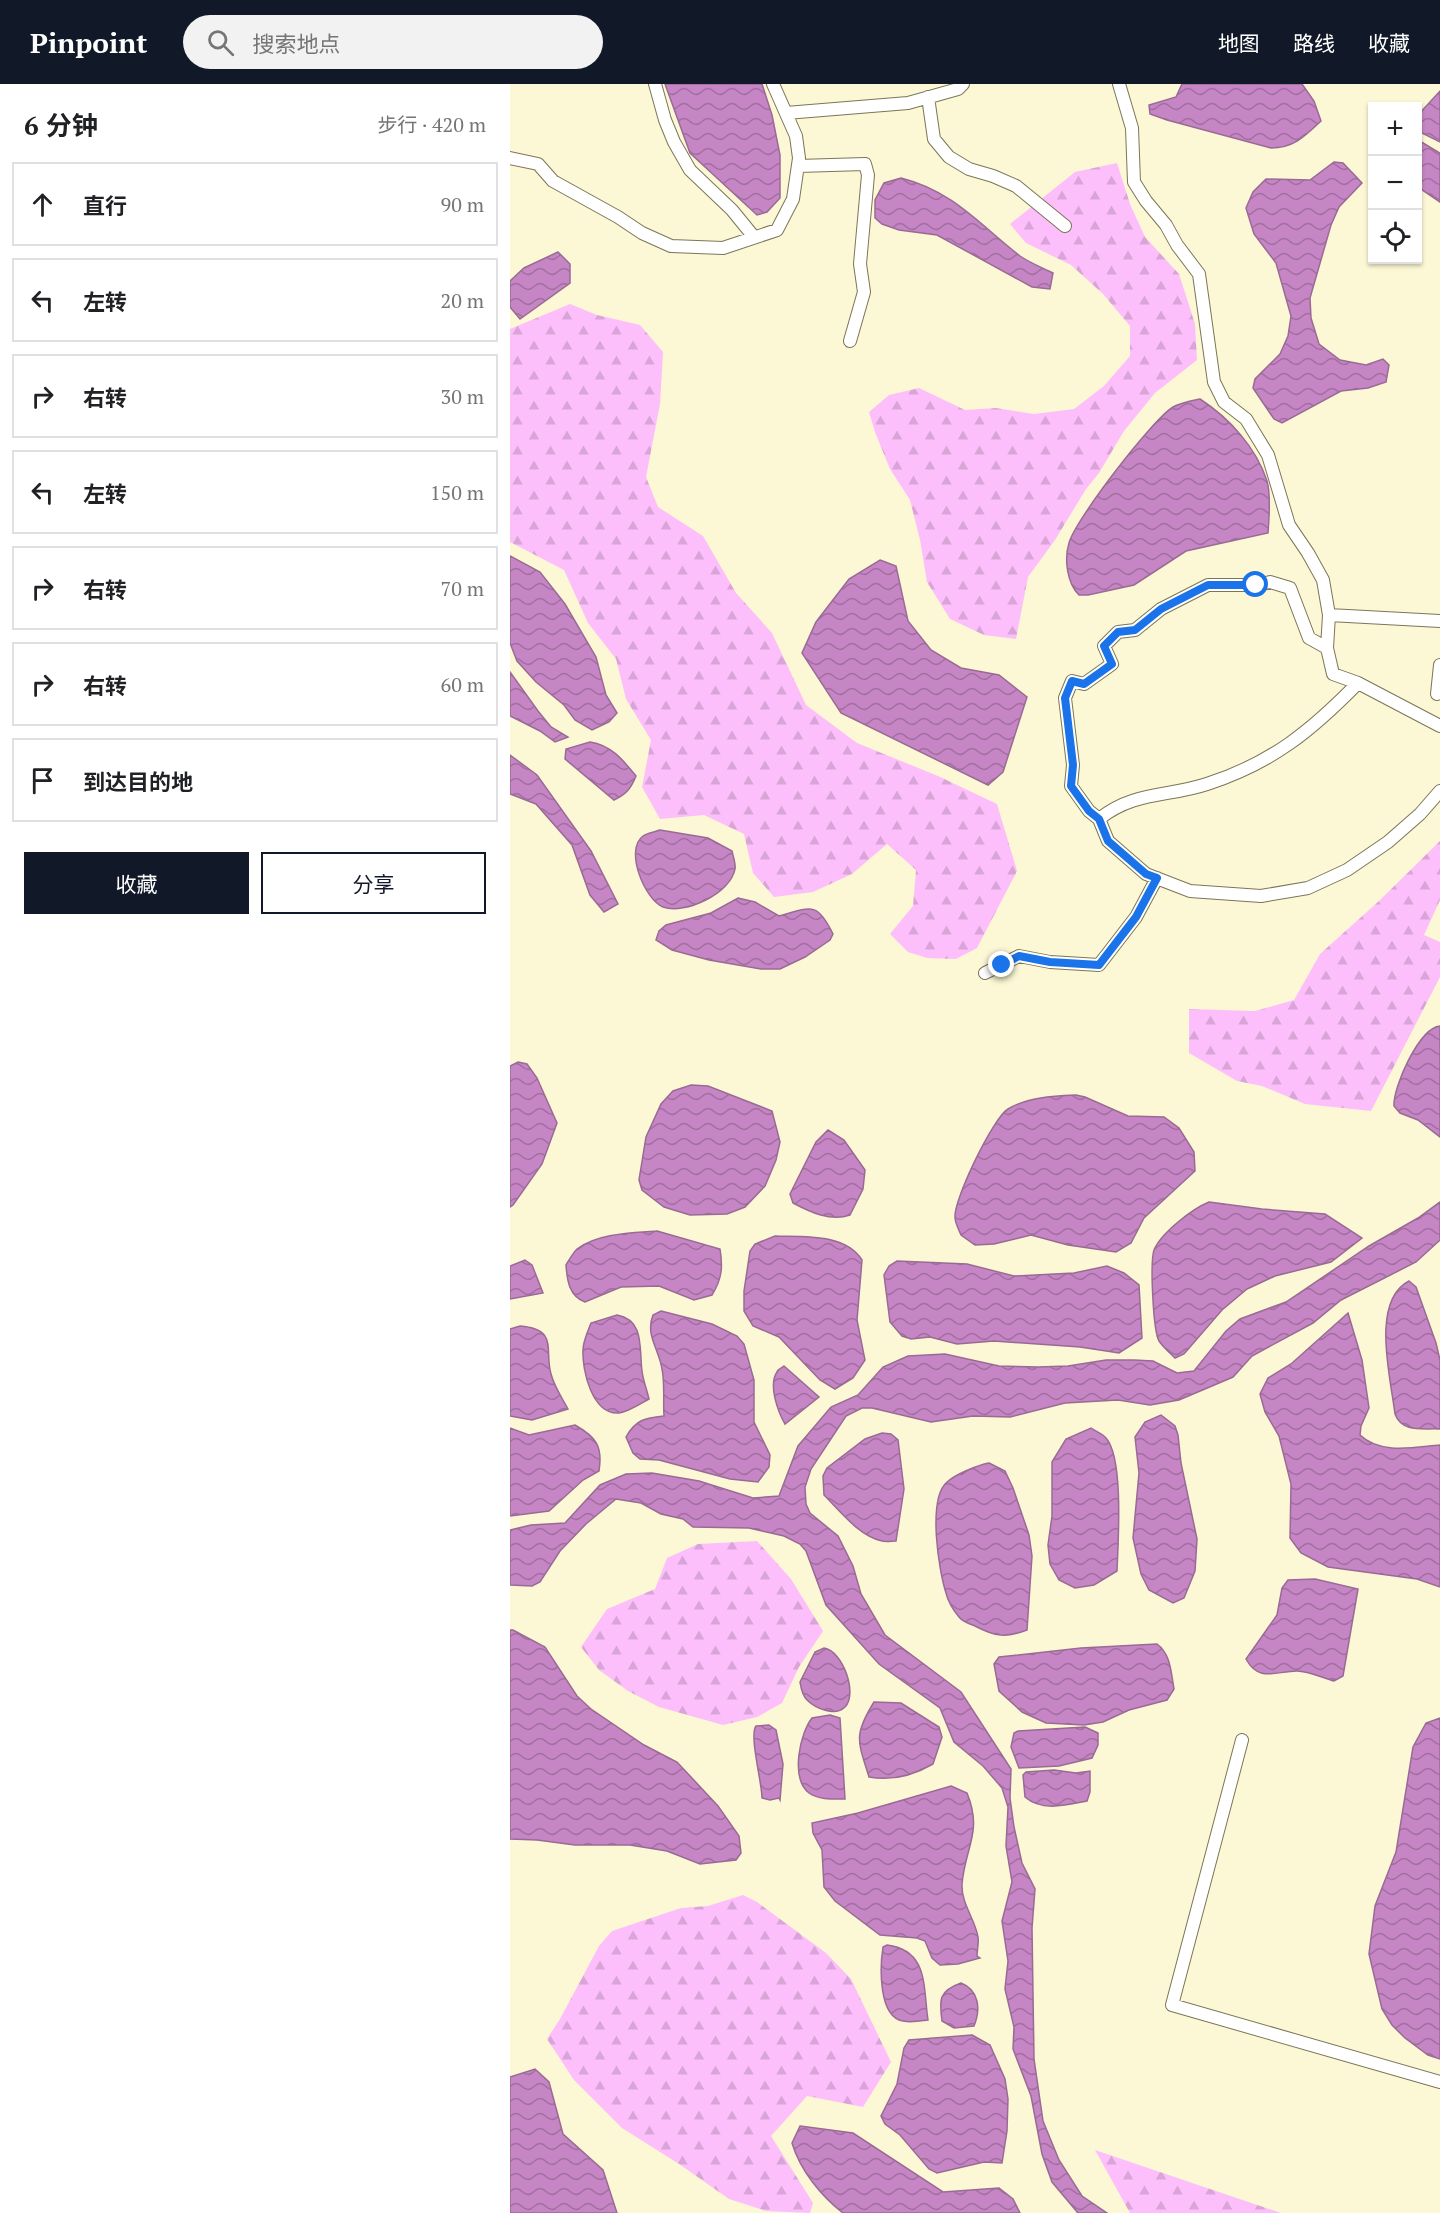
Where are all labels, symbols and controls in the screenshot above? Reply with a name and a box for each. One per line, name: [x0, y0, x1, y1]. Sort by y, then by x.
search box: [183, 15, 603, 69]
text: Pinpoint: [30, 24, 147, 61]
icon: search: [204, 26, 237, 59]
text: 搜索地点: [252, 29, 340, 58]
text: 地图: [1218, 29, 1260, 57]
text: 路线: [1293, 29, 1335, 57]
text: 收藏: [1368, 29, 1410, 57]
map controls: [1368, 102, 1422, 264]
button: +: [1368, 102, 1422, 156]
text: 6 分钟: [24, 108, 98, 142]
text: 步行 · 420 m: [377, 111, 486, 138]
button: −: [1368, 156, 1422, 210]
icon: ahead: [26, 188, 59, 221]
text: 直行: [83, 191, 127, 220]
text: 90 m: [441, 191, 484, 218]
button: locate: [1368, 210, 1422, 264]
icon: left: [26, 284, 59, 317]
text: 左转: [83, 287, 127, 316]
text: 20 m: [441, 287, 484, 314]
icon: right: [26, 380, 59, 413]
text: 右转: [83, 383, 127, 412]
text: 30 m: [441, 383, 484, 410]
icon: left: [26, 476, 59, 509]
text: 左转: [83, 479, 127, 508]
text: 150 m: [430, 479, 484, 506]
route start: [1242, 571, 1268, 597]
icon: right: [26, 572, 59, 605]
text: 右转: [83, 575, 127, 604]
text: 70 m: [441, 575, 484, 602]
icon: right: [26, 668, 59, 701]
text: 右转: [83, 671, 127, 700]
text: 60 m: [441, 671, 484, 698]
icon: arrive: [26, 764, 59, 797]
text: 到达目的地: [83, 767, 193, 796]
button: 收藏: [24, 852, 249, 914]
button: 分享: [261, 852, 486, 914]
route end: [988, 951, 1014, 977]

